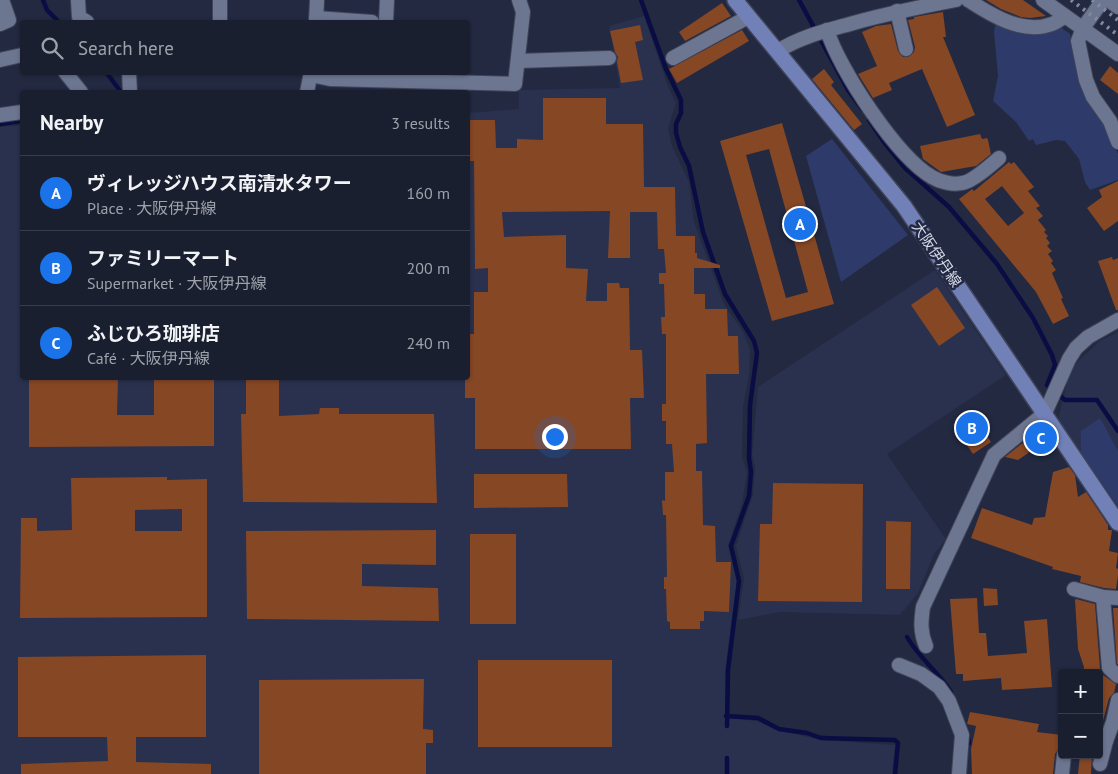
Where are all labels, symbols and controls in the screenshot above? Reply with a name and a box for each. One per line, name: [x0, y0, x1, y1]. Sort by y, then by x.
search box: [20, 20, 470, 75]
icon: search: [38, 34, 66, 62]
text: Search here: [78, 36, 174, 60]
text: Nearby: [40, 109, 103, 136]
text: 3 results: [391, 113, 450, 133]
text: ヴィレッジハウス南清水タワー: [87, 171, 352, 195]
text: A: [51, 183, 61, 203]
text: 160 m: [407, 183, 450, 203]
text: Place · 大阪伊丹線: [87, 198, 216, 218]
pin: A: [784, 205, 816, 243]
street label: 大阪伊丹線: [908, 218, 966, 290]
text: ファミリーマート: [87, 246, 239, 270]
text: B: [51, 258, 61, 278]
text: 200 m: [407, 258, 450, 278]
text: Supermarket · 大阪伊丹線: [87, 273, 267, 293]
text: ふじひろ珈琲店: [87, 321, 220, 345]
text: C: [52, 333, 60, 353]
text: 240 m: [407, 333, 450, 353]
text: Café · 大阪伊丹線: [87, 348, 210, 368]
pin: B: [956, 409, 988, 447]
pin: C: [1025, 419, 1057, 457]
your location: [542, 424, 568, 450]
map controls: [1058, 669, 1103, 759]
button: +: [1058, 669, 1103, 714]
button: −: [1058, 714, 1103, 759]

